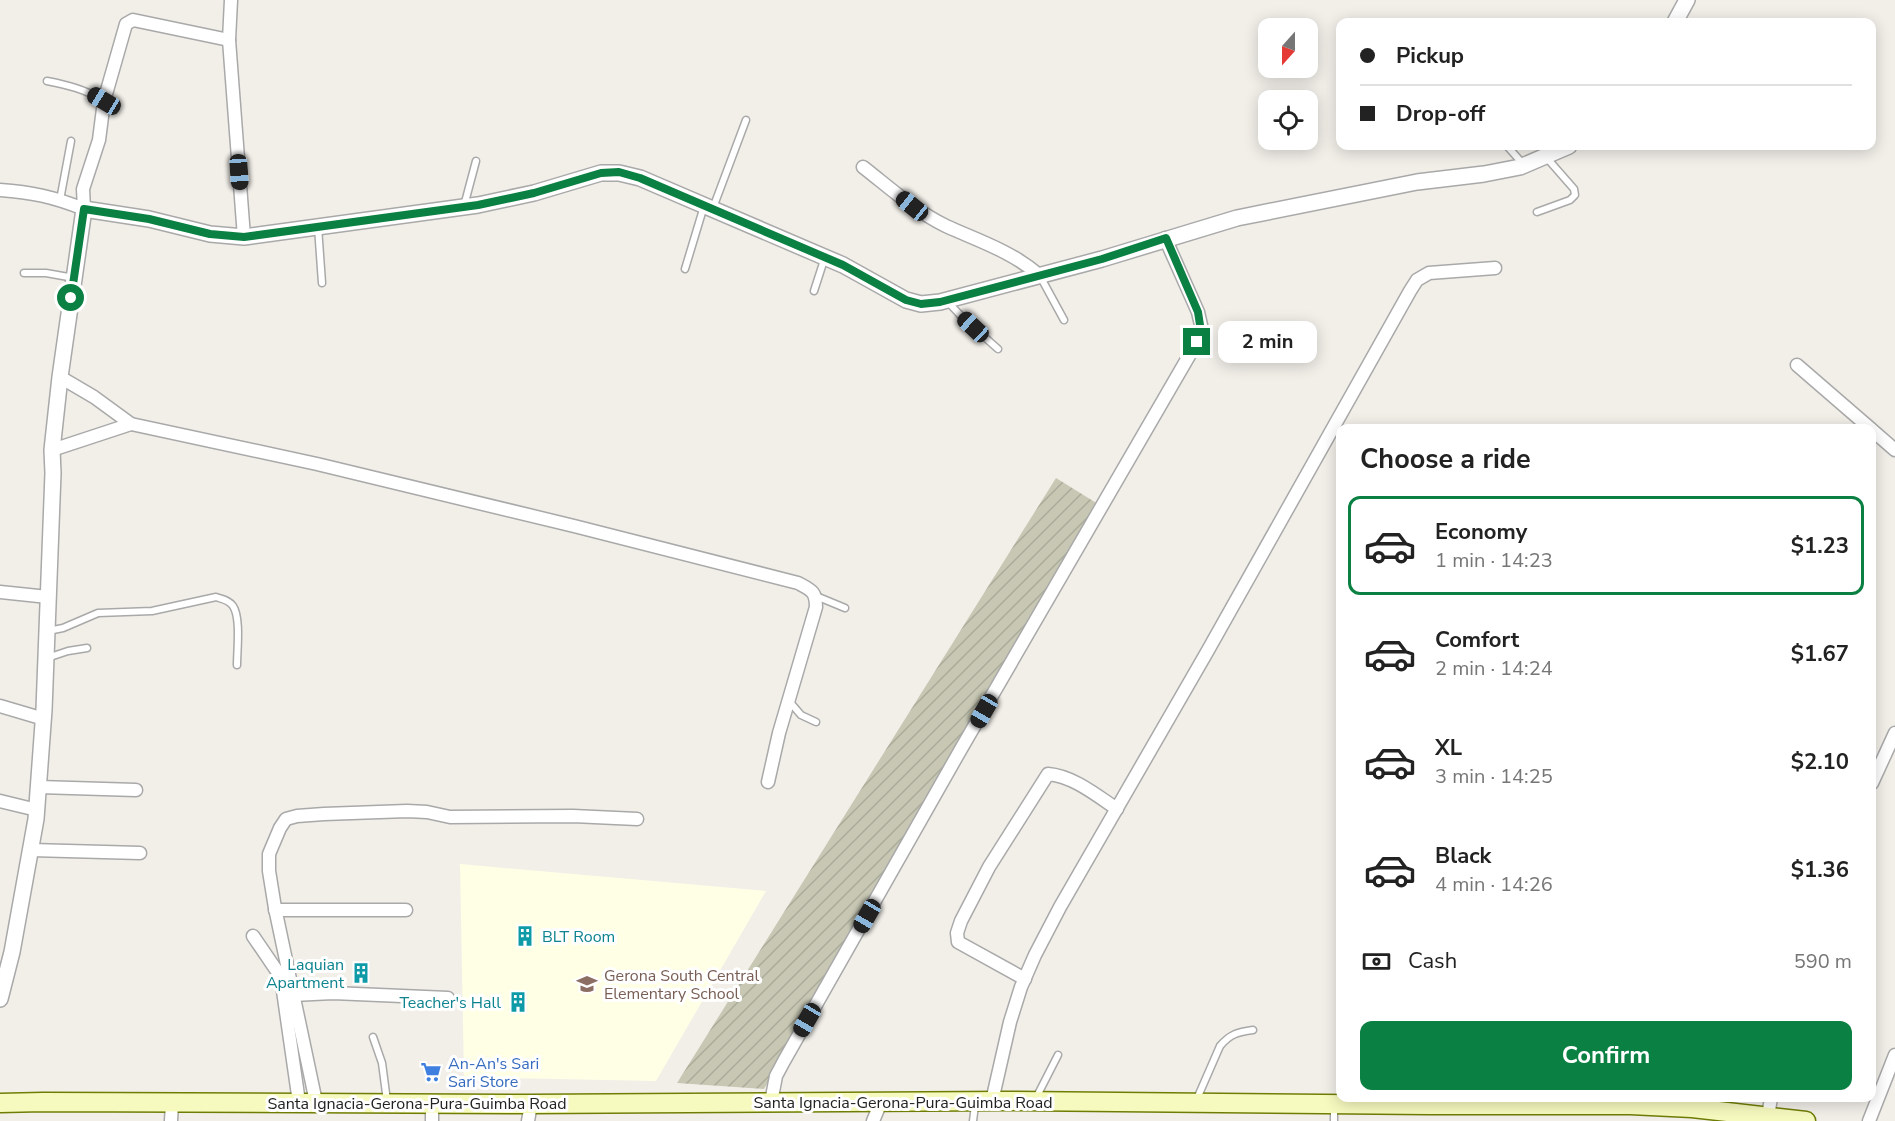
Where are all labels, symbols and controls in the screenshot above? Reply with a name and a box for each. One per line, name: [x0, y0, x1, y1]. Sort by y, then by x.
north arrow: [1258, 18, 1318, 78]
map controls: [1258, 18, 1318, 150]
text: Pickup: [1396, 41, 1464, 71]
car: [84, 84, 124, 118]
button: locate: [1258, 90, 1318, 150]
text: Drop-off: [1396, 99, 1485, 129]
car: [229, 153, 249, 191]
car: [892, 188, 932, 224]
route start: [57, 284, 84, 311]
car: [954, 308, 992, 346]
callout: 2 min: [1218, 321, 1317, 363]
route end: [1183, 328, 1210, 355]
text: 2 min: [1242, 328, 1293, 355]
text: Choose a ride: [1360, 441, 1531, 478]
text: Economy: [1435, 517, 1527, 547]
icon: car: [1363, 519, 1417, 573]
text: $1.23: [1791, 531, 1849, 561]
text: 1 min · 14:23: [1435, 547, 1553, 574]
text: Comfort: [1435, 625, 1519, 655]
icon: car: [1363, 627, 1417, 681]
text: $1.67: [1791, 639, 1849, 669]
text: 2 min · 14:24: [1435, 655, 1553, 682]
car: [967, 691, 1001, 731]
text: XL: [1435, 733, 1462, 763]
icon: car: [1363, 735, 1417, 789]
text: $2.10: [1791, 747, 1849, 777]
text: 3 min · 14:25: [1435, 763, 1553, 790]
text: Black: [1435, 841, 1491, 871]
icon: car: [1363, 843, 1417, 897]
text: $1.36: [1791, 855, 1849, 885]
text: 4 min · 14:26: [1435, 871, 1553, 898]
car: [850, 896, 884, 936]
building icon: BLT Room: [513, 924, 537, 948]
place label: BLT Room: [542, 926, 615, 948]
icon: cash: [1360, 945, 1393, 978]
text: Cash: [1408, 946, 1457, 976]
text: 590 m: [1794, 948, 1852, 975]
place label: Laquian Apartment: [266, 954, 344, 994]
building icon: Laquian Apartment: [349, 961, 373, 985]
place label: Gerona South Central Elementary School: [604, 965, 759, 1005]
school or university icon: Gerona South Central Elementary School: [575, 972, 599, 996]
building icon: Teacher's Hall: [506, 990, 530, 1014]
place label: Teacher's Hall: [399, 992, 501, 1014]
car: [790, 1000, 824, 1040]
button: Confirm: [1360, 1021, 1852, 1090]
place label: An-An's Sari Sari Store: [448, 1053, 539, 1093]
supermarket icon: An-An's Sari Sari Store: [419, 1060, 443, 1084]
street label: Santa Ignacia-Gerona-Pura-Guimba Road: [753, 1092, 1053, 1114]
street label: Santa Ignacia-Gerona-Pura-Guimba Road: [267, 1093, 567, 1115]

